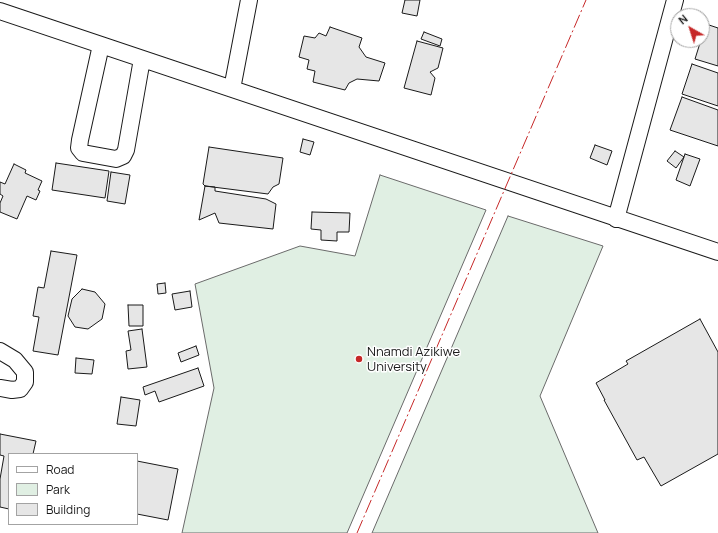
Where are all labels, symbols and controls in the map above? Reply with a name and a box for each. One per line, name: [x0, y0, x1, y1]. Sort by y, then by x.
north arrow: [670, 8, 710, 48]
text: N: [675, 11, 691, 27]
place label: Nnamdi Azikiwe University: [367, 344, 460, 375]
marker: Nnamdi Azikiwe University: [354, 354, 364, 364]
legend: [8, 453, 138, 525]
text: Road: [46, 461, 74, 478]
text: Park: [46, 481, 70, 498]
text: Building: [46, 501, 90, 518]

